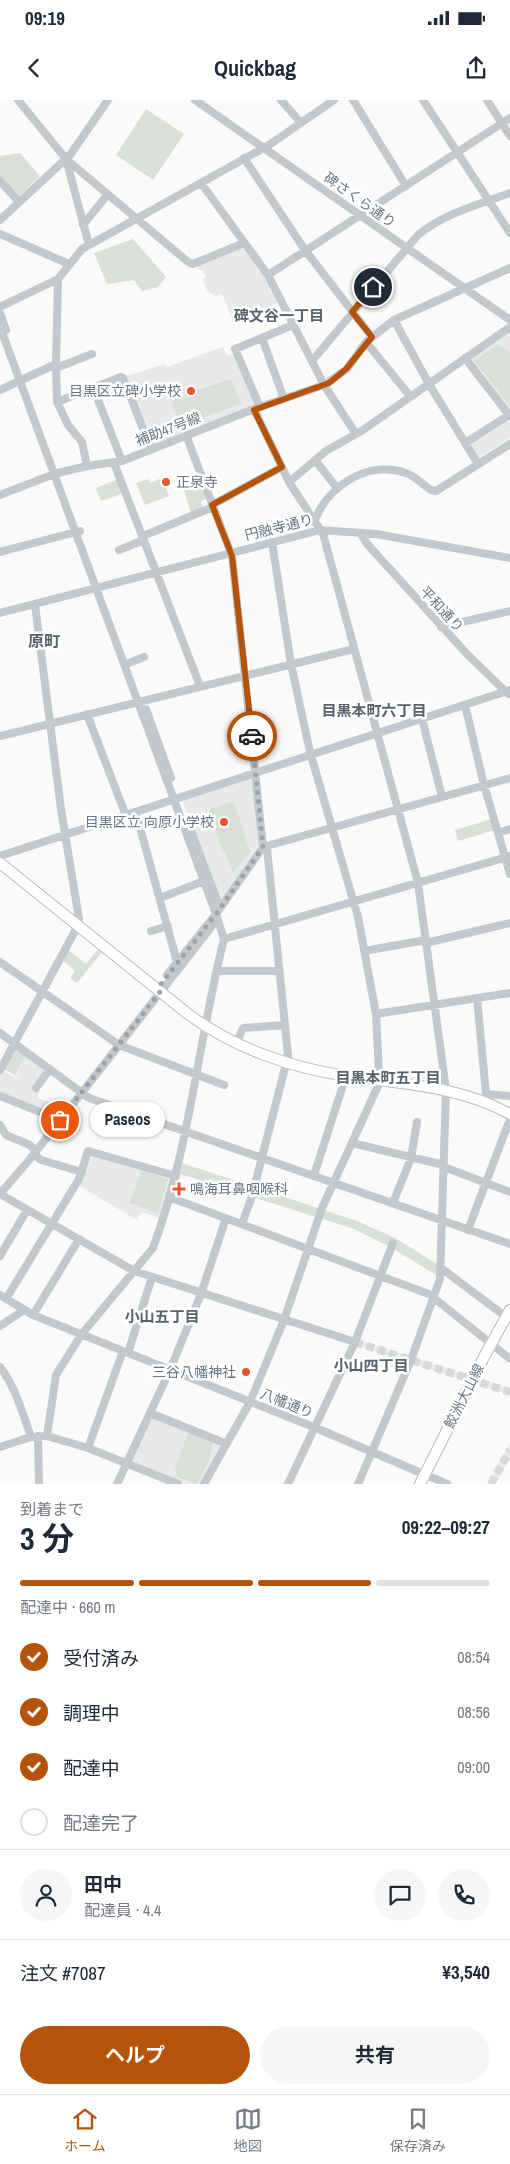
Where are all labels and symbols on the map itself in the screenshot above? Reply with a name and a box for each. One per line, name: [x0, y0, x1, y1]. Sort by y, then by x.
street label: 碑さくら通り: [320, 169, 400, 231]
pin: [352, 266, 394, 308]
district label: 碑文谷一丁目: [233, 305, 324, 326]
place label: 目黒区立碑小学校: [69, 382, 181, 400]
marker: 目黒区立碑小学校: [185, 385, 197, 397]
street label: 補助47号線: [133, 408, 203, 450]
place label: 正泉寺: [176, 473, 218, 491]
marker: 正泉寺: [160, 476, 172, 488]
street label: 円融寺通り: [243, 510, 315, 544]
street label: 平和通り: [416, 582, 468, 636]
district label: 原町: [28, 630, 60, 652]
district label: 目黒本町六丁目: [321, 700, 427, 721]
courier: [227, 711, 277, 761]
place label: 目黒区立 向原小学校: [85, 813, 214, 831]
marker: 目黒区立 向原小学校: [218, 816, 230, 828]
district label: 目黒本町五丁目: [335, 1067, 441, 1088]
pin: [39, 1099, 81, 1141]
callout: Paseos: [90, 1102, 165, 1138]
place label: 鳴海耳鼻咽喉科: [190, 1180, 288, 1198]
marker: 鳴海耳鼻咽喉科: [172, 1182, 186, 1196]
district label: 小山五丁目: [124, 1306, 200, 1327]
district label: 小山四丁目: [333, 1355, 409, 1376]
street label: 鮫洲大山線: [440, 1361, 488, 1431]
place label: 三谷八幡神社: [152, 1363, 236, 1381]
marker: 三谷八幡神社: [240, 1366, 252, 1378]
street label: 八幡通り: [258, 1384, 316, 1422]

